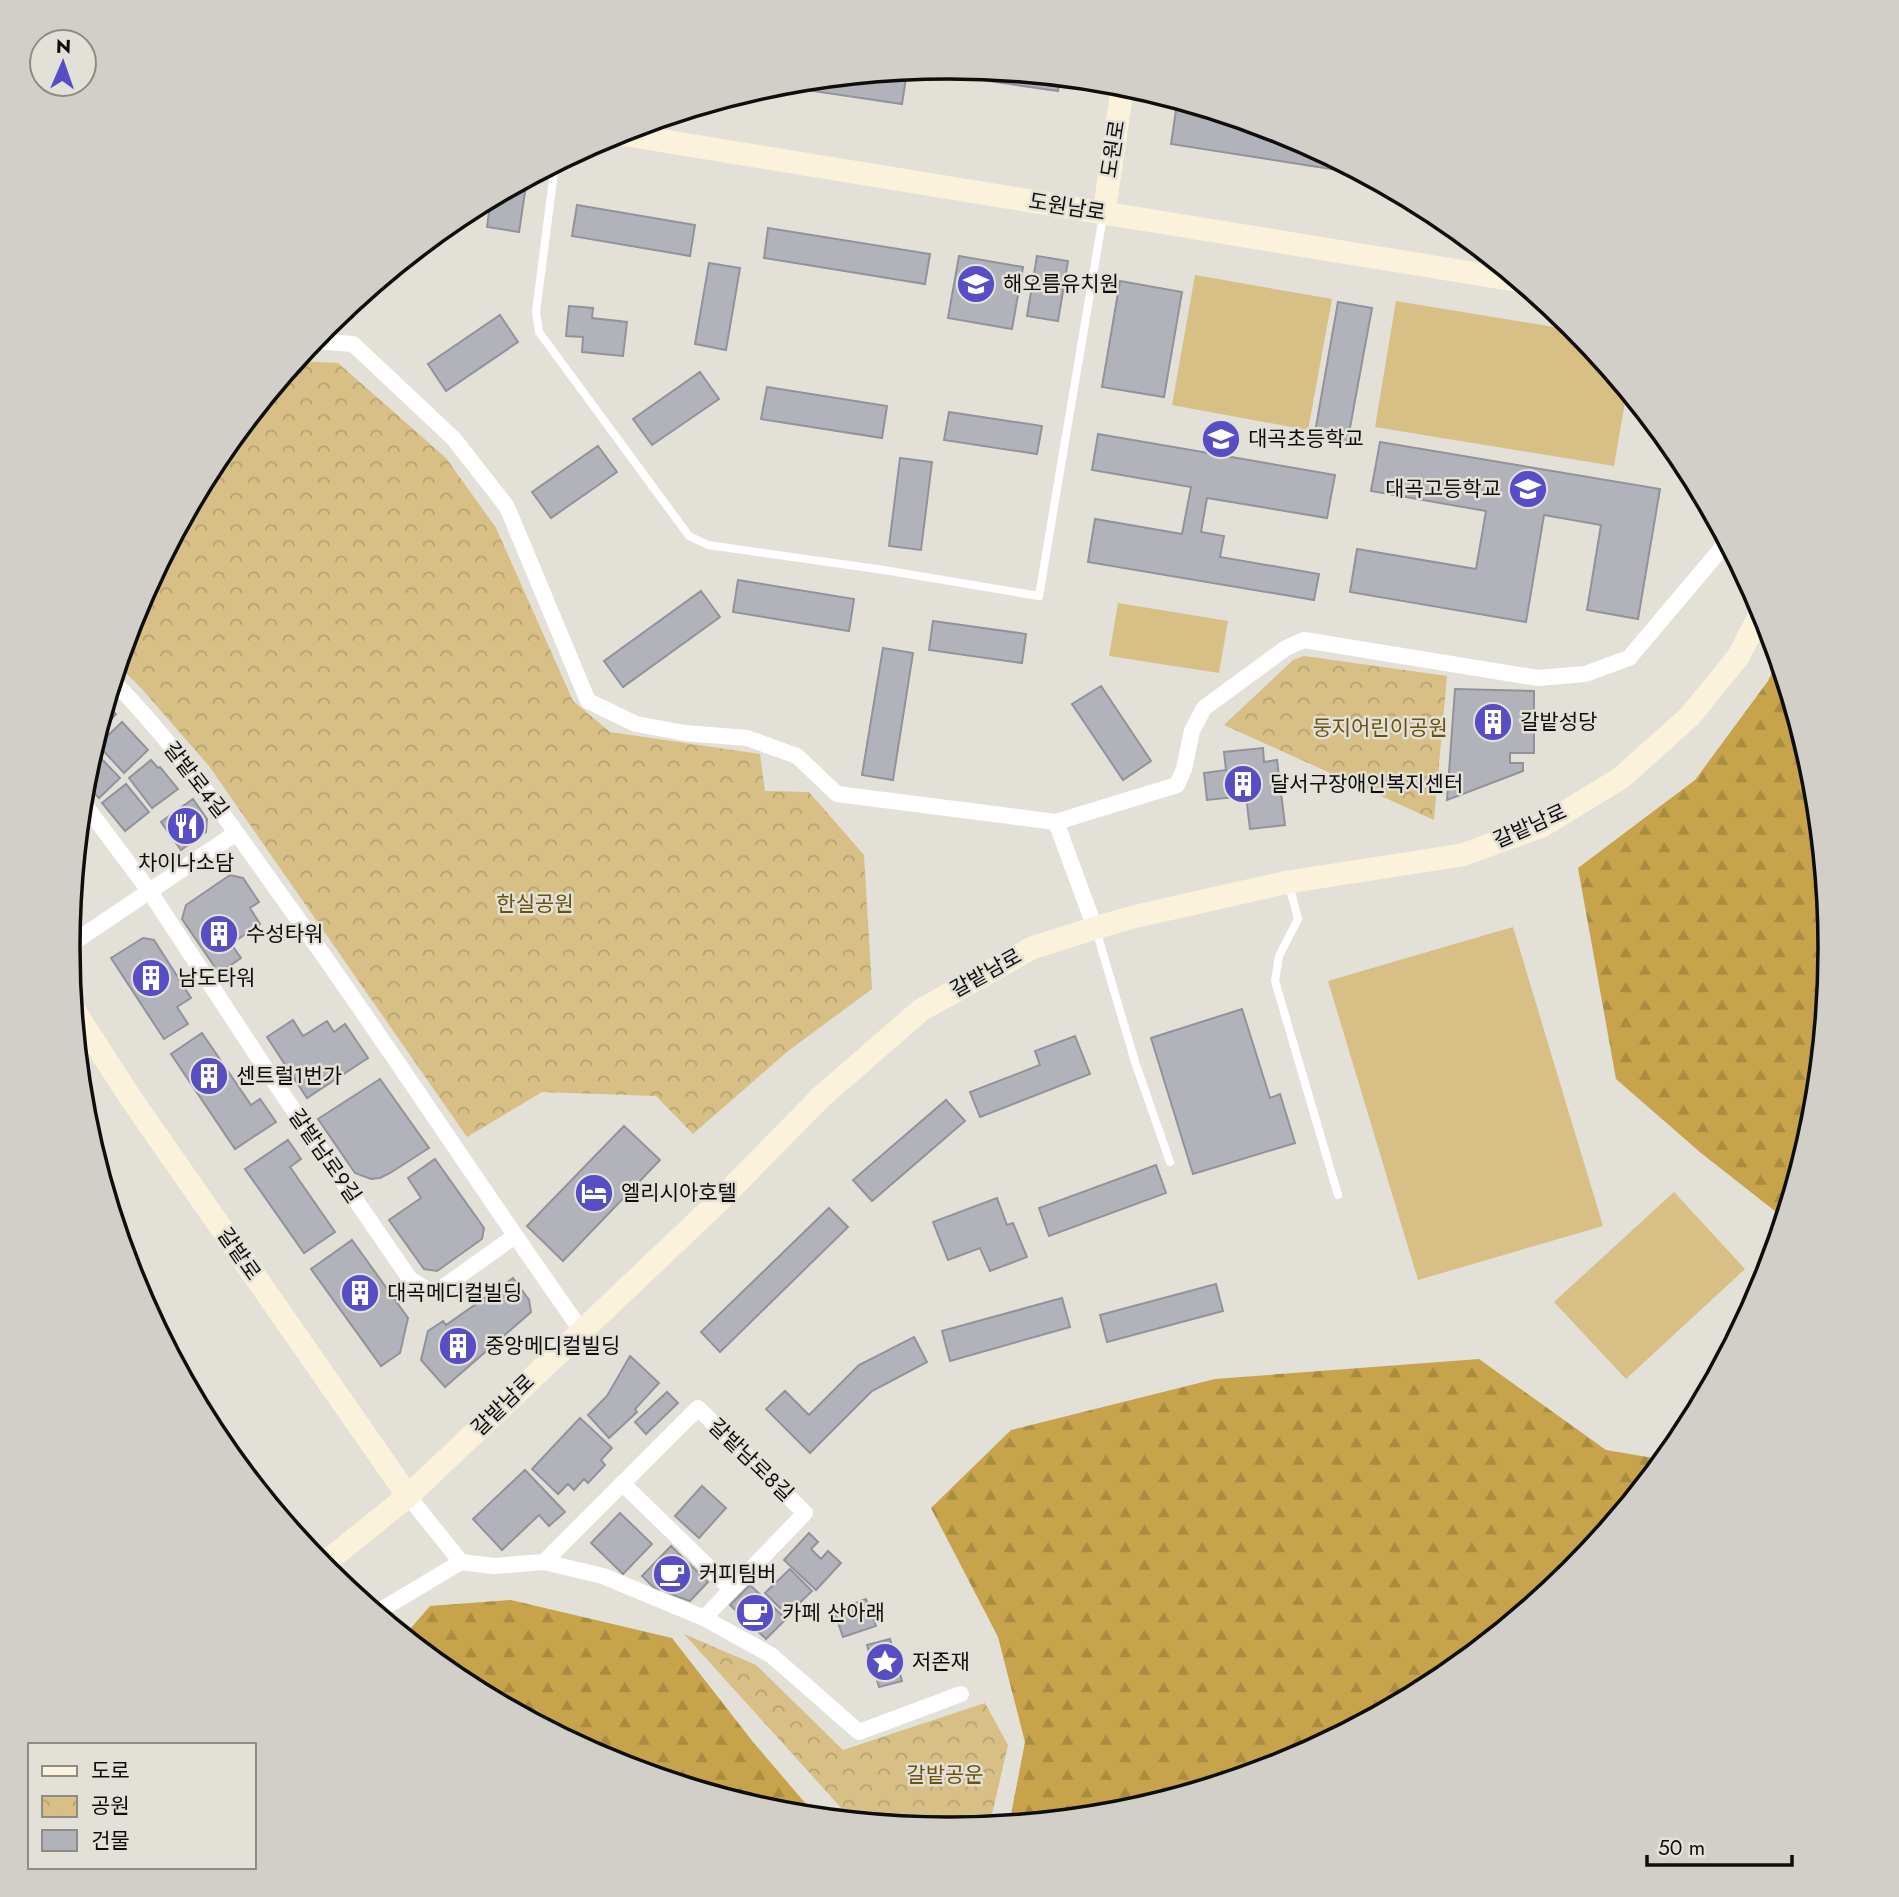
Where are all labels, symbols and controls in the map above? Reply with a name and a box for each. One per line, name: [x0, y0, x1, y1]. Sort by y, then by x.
north arrow: [28, 28, 98, 98]
text: N: [56, 33, 72, 60]
street label: 도원로: [1094, 118, 1132, 180]
street label: 도원남로: [1026, 186, 1108, 228]
school or university icon: 해오름유치원: [955, 263, 997, 305]
place label: 해오름유치원: [1003, 269, 1119, 299]
school or university icon: 대곡초등학교: [1200, 418, 1242, 460]
place label: 대곡초등학교: [1248, 424, 1364, 454]
school or university icon: 대곡고등학교: [1507, 468, 1549, 510]
place label: 대곡고등학교: [1385, 474, 1501, 504]
building icon: 갈밭성당: [1472, 701, 1514, 743]
place label: 갈밭성당: [1520, 707, 1597, 737]
park label: 둥지어린이공원: [1312, 713, 1448, 743]
street label: 갈밭로4길: [157, 735, 235, 825]
building icon: 달서구장애인복지센터: [1222, 763, 1264, 805]
place label: 달서구장애인복지센터: [1270, 769, 1463, 799]
street label: 갈밭남로: [1489, 797, 1571, 855]
restaurant icon: 차이나소담: [165, 805, 207, 847]
place label: 차이나소담: [138, 848, 234, 878]
park label: 한실공원: [496, 889, 574, 919]
building icon: 수성타워: [198, 913, 240, 955]
place label: 수성타워: [246, 919, 323, 949]
street label: 갈밭남로: [945, 941, 1027, 1005]
building icon: 남도타워: [130, 957, 172, 999]
place label: 남도타워: [178, 963, 255, 993]
building icon: 센트럴1번가: [188, 1055, 230, 1097]
place label: 센트럴1번가: [236, 1061, 342, 1091]
street label: 갈밭남로9길: [282, 1103, 368, 1209]
hotel icon: 엘리시아호텔: [573, 1172, 615, 1214]
place label: 엘리시아호텔: [621, 1178, 737, 1208]
street label: 갈밭로: [210, 1222, 268, 1286]
building icon: 대곡메디컬빌딩: [339, 1272, 381, 1314]
place label: 대곡메디컬빌딩: [387, 1278, 522, 1308]
building icon: 중앙메디컬빌딩: [437, 1325, 479, 1367]
place label: 중앙메디컬빌딩: [485, 1331, 620, 1361]
street label: 갈밭남로: [465, 1367, 541, 1443]
street label: 갈밭남로8길: [702, 1412, 800, 1508]
cafe icon: 커피팀버: [651, 1553, 693, 1595]
place label: 커피팀버: [699, 1559, 776, 1589]
cafe icon: 카페 산아래: [734, 1592, 776, 1634]
place label: 카페 산아래: [782, 1598, 885, 1628]
place icon: 저존재: [864, 1641, 906, 1683]
place label: 저존재: [912, 1647, 970, 1677]
legend: [28, 1743, 256, 1869]
text: 도로: [91, 1756, 130, 1786]
park label: 갈밭공운: [906, 1760, 984, 1790]
text: 공원: [91, 1791, 130, 1821]
scale bar: [1647, 1824, 1792, 1868]
text: 건물: [91, 1826, 130, 1856]
text: 50 m: [1658, 1833, 1705, 1863]

